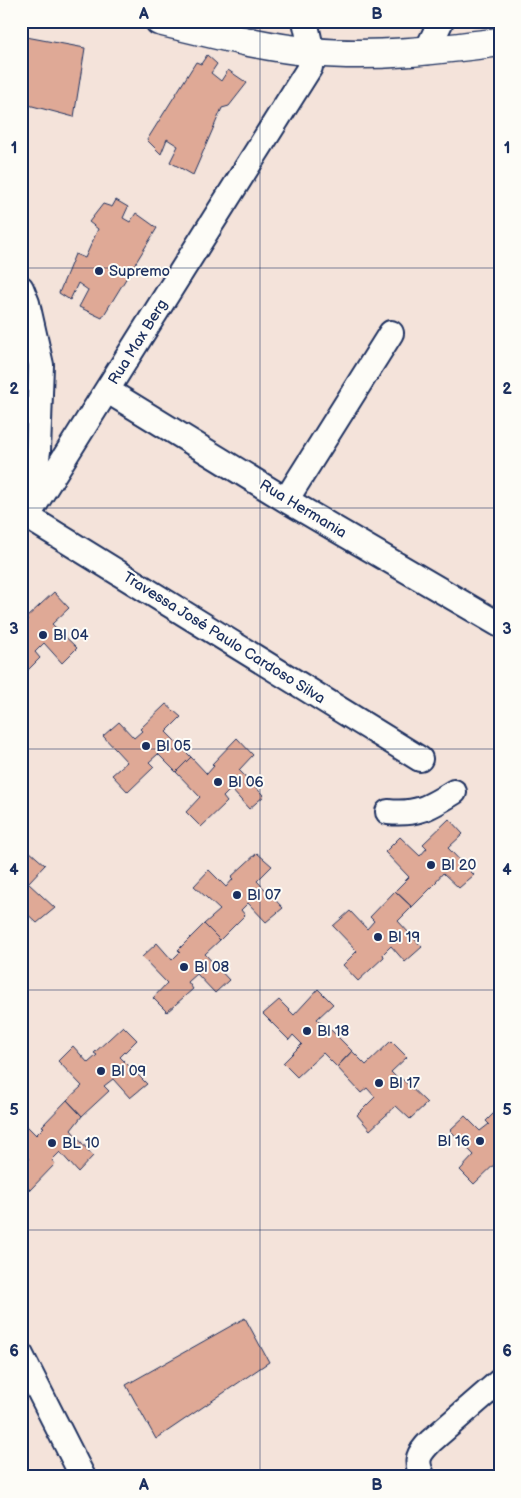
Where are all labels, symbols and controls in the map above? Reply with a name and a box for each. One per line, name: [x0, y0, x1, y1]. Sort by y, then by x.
text: A: [138, 5, 149, 24]
text: B: [371, 5, 383, 24]
text: 1: [11, 139, 17, 158]
text: 1: [504, 139, 510, 158]
place label: Supremo: [109, 262, 170, 281]
marker: Supremo: [93, 265, 105, 277]
street label: Rua Max Berg: [104, 296, 172, 388]
text: 2: [9, 380, 19, 399]
text: 2: [502, 380, 512, 399]
street label: Rua Hermania: [256, 476, 350, 542]
street label: Travessa José Paulo Cardoso Silva: [119, 568, 329, 708]
text: 3: [9, 620, 19, 639]
text: 3: [502, 620, 512, 639]
place label: Bl 04: [53, 626, 89, 645]
marker: Bl 04: [37, 629, 49, 641]
place label: Bl 05: [156, 737, 191, 756]
marker: Bl 05: [140, 740, 152, 752]
place label: Bl 06: [228, 773, 264, 792]
marker: Bl 06: [212, 776, 224, 788]
place label: Bl 20: [441, 856, 477, 875]
marker: Bl 20: [425, 859, 437, 871]
text: 4: [9, 861, 19, 880]
text: 4: [502, 861, 512, 880]
place label: Bl 07: [247, 886, 281, 905]
marker: Bl 07: [231, 889, 243, 901]
place label: Bl 19: [388, 928, 420, 947]
marker: Bl 19: [372, 931, 384, 943]
place label: Bl 08: [194, 958, 229, 977]
marker: Bl 08: [178, 961, 190, 973]
place label: Bl 18: [317, 1022, 349, 1041]
marker: Bl 18: [301, 1025, 313, 1037]
place label: Bl 09: [111, 1062, 146, 1081]
marker: Bl 09: [95, 1065, 107, 1077]
place label: Bl 17: [389, 1074, 420, 1093]
marker: Bl 17: [373, 1077, 385, 1089]
text: 5: [9, 1101, 19, 1120]
text: 5: [502, 1101, 512, 1120]
place label: Bl 16: [437, 1132, 470, 1151]
place label: BL 10: [62, 1134, 100, 1153]
marker: Bl 16: [474, 1135, 486, 1147]
marker: BL 10: [46, 1137, 58, 1149]
text: 6: [9, 1342, 19, 1361]
text: 6: [502, 1342, 512, 1361]
text: A: [138, 1476, 149, 1495]
text: B: [371, 1476, 383, 1495]

